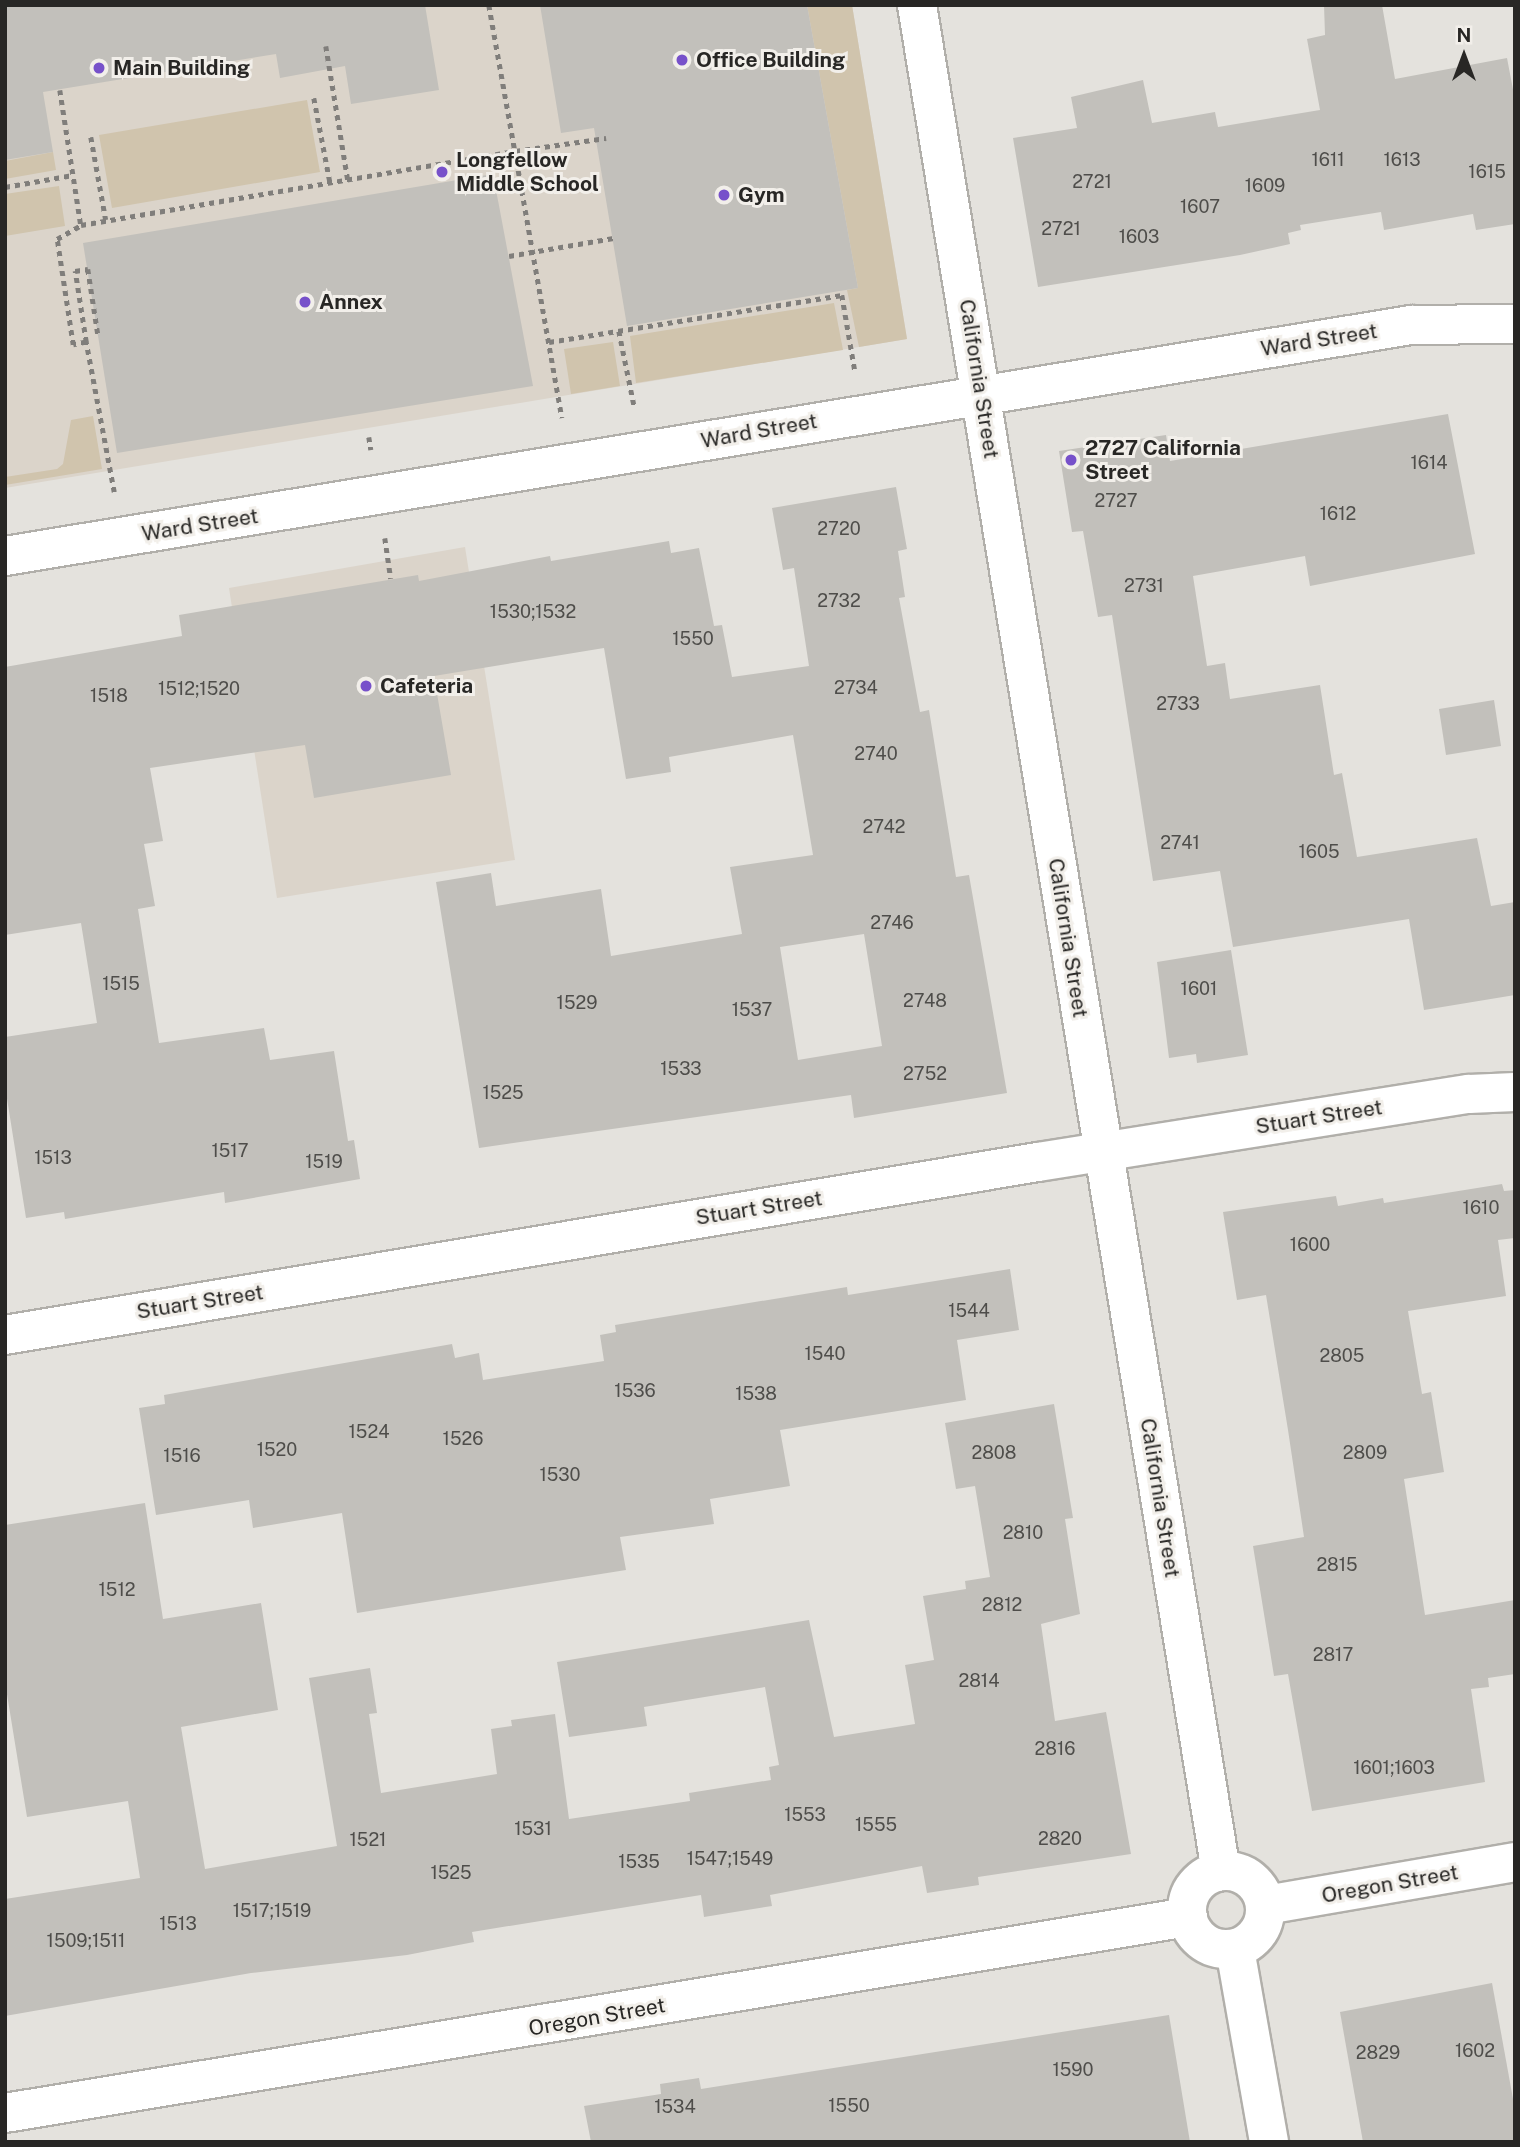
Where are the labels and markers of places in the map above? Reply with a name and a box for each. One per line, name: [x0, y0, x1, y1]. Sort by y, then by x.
place label: Office Building: [696, 47, 845, 73]
marker: Office Building: [674, 52, 690, 68]
place label: Main Building: [113, 55, 250, 81]
marker: Main Building: [91, 60, 107, 76]
place label: Longfellow Middle School: [456, 147, 599, 197]
marker: Longfellow Middle School: [434, 164, 450, 180]
place label: Gym: [738, 182, 785, 208]
marker: Gym: [716, 187, 732, 203]
place label: Annex: [319, 289, 383, 315]
marker: Annex: [297, 294, 313, 310]
place label: 2727 California Street: [1085, 435, 1241, 485]
marker: 2727 California Street: [1063, 452, 1079, 468]
place label: Cafeteria: [380, 673, 473, 699]
marker: Cafeteria: [358, 678, 374, 694]

